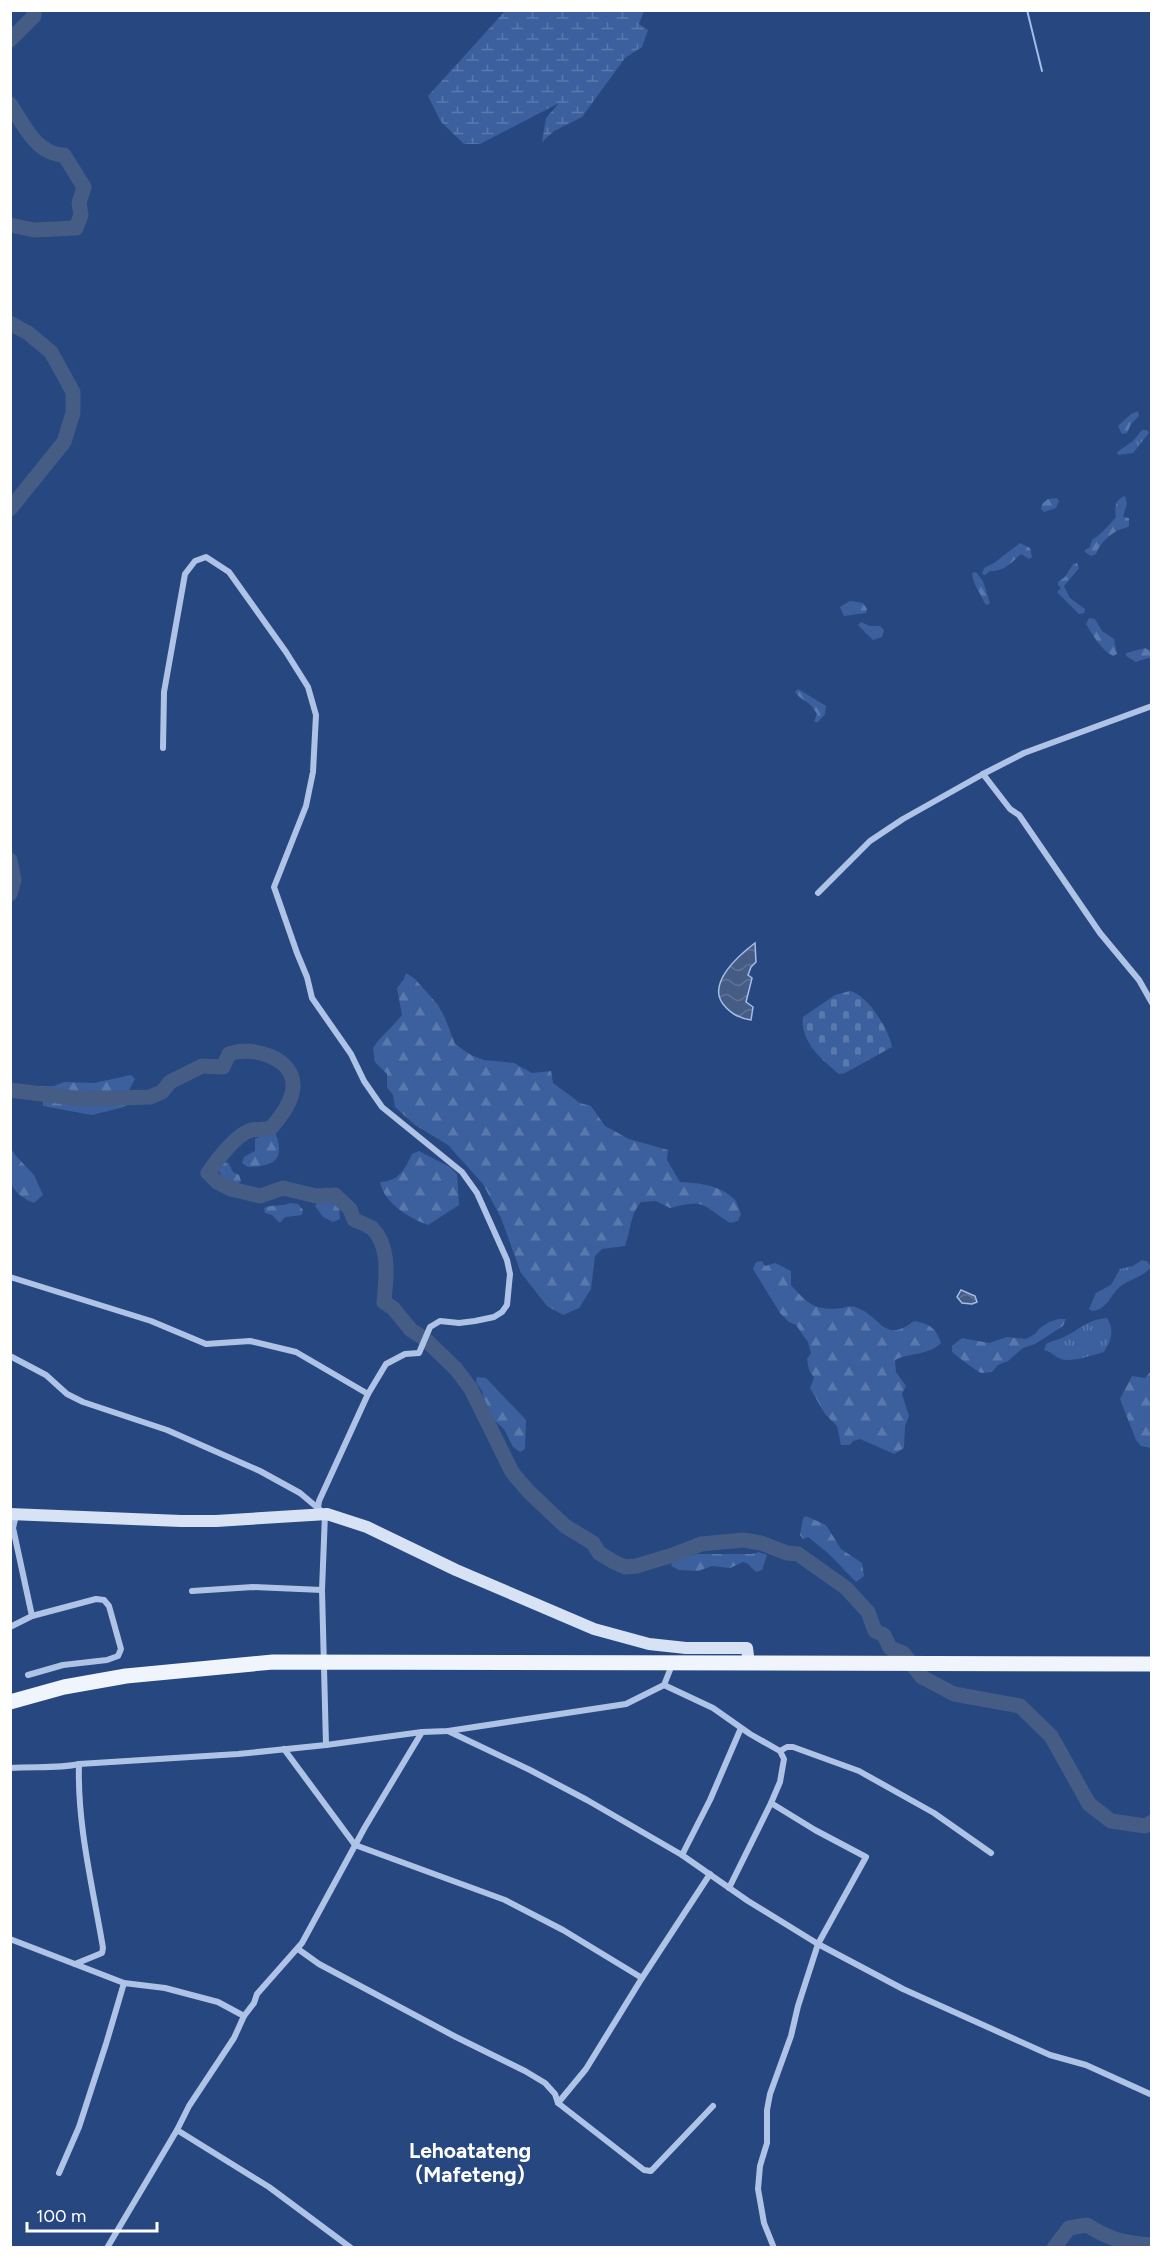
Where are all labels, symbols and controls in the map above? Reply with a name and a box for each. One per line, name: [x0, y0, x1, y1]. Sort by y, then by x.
district label: Lehoatateng (Mafeteng): [409, 2138, 531, 2187]
scale bar: [27, 2195, 158, 2233]
text: 100 m: [36, 2205, 86, 2227]

